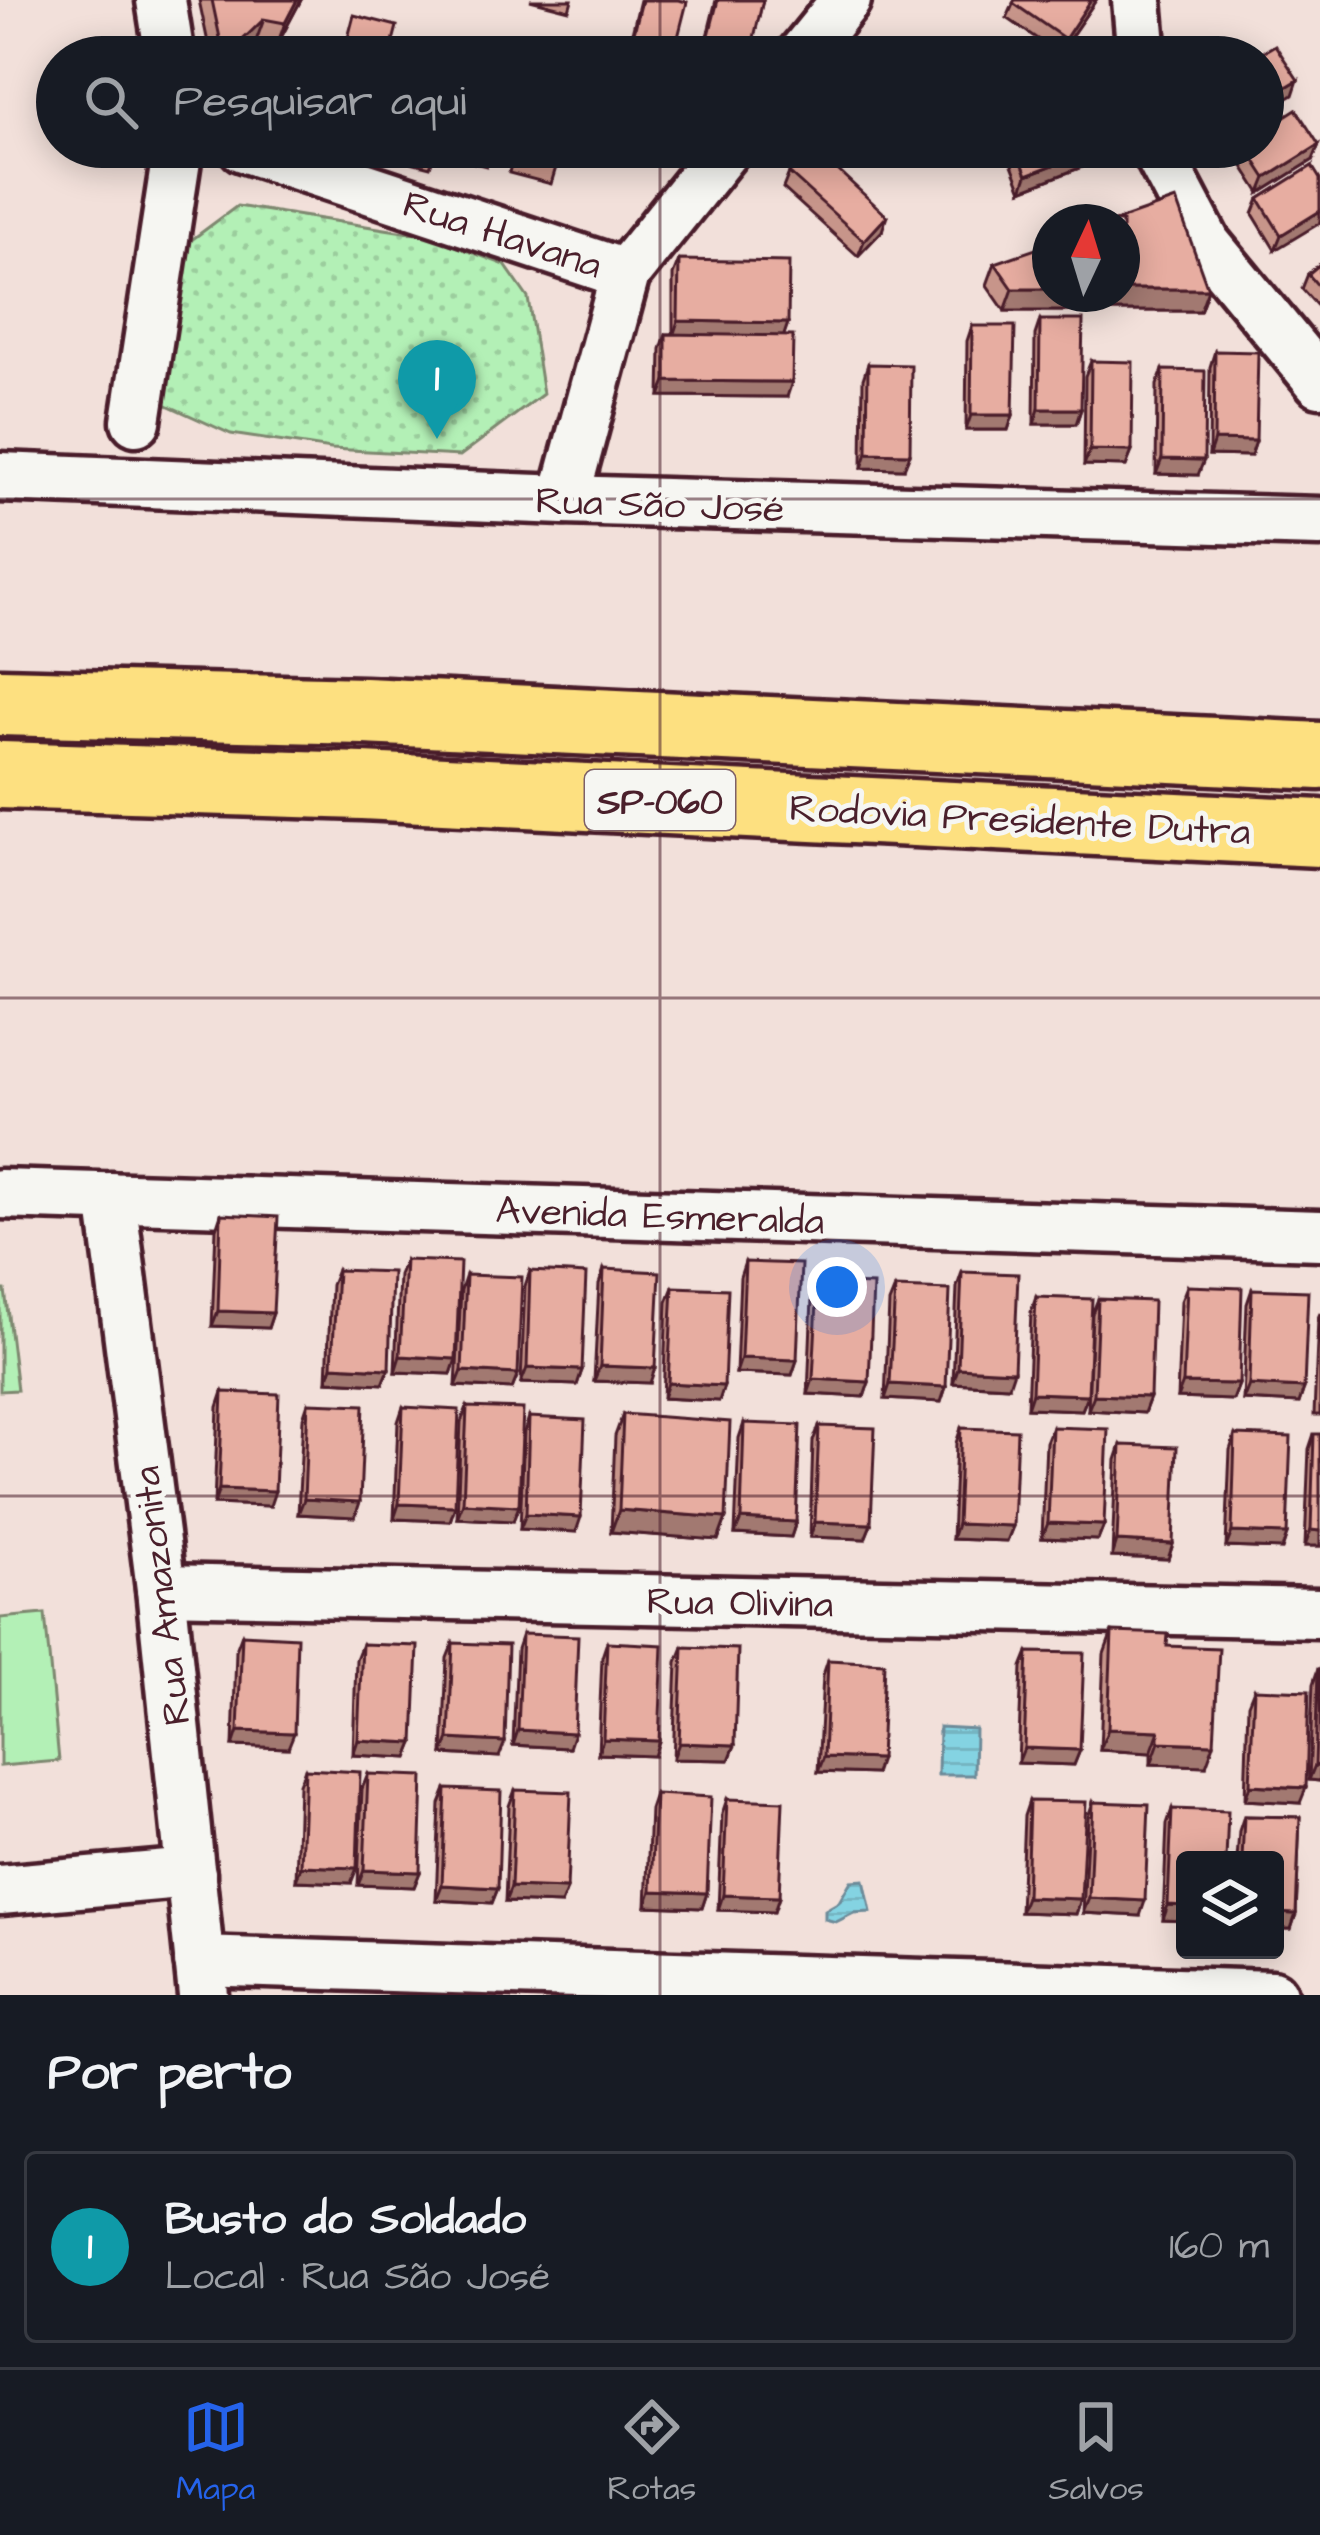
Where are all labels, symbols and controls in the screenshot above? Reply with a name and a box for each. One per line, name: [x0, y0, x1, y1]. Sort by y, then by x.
search box: [36, 36, 1284, 168]
icon: search: [78, 69, 144, 135]
text: Pesquisar aqui: [174, 71, 466, 133]
street label: Rua Havana: [396, 178, 608, 293]
north arrow: [1032, 204, 1140, 312]
pin: 1: [398, 340, 476, 439]
street label: Rua São José: [535, 475, 785, 537]
road number: SP-060: [585, 770, 735, 830]
street label: Rodovia Presidente Dutra: [788, 782, 1252, 860]
street label: Avenida Esmeralda: [495, 1184, 825, 1250]
your location: [807, 1257, 867, 1317]
street label: Rua Amazonita: [120, 1463, 206, 1728]
street label: Rua Olivina: [646, 1575, 834, 1633]
map controls: [1176, 1851, 1284, 1959]
button: layers: [1176, 1851, 1284, 1959]
text: Por perto: [48, 2038, 291, 2109]
text: Busto do Soldado: [165, 2189, 526, 2251]
text: 1: [88, 2220, 93, 2274]
text: 160 m: [1169, 2220, 1269, 2274]
text: Local · Rua São José: [165, 2251, 550, 2305]
tab: Mapa: [176, 2394, 255, 2512]
tab: Rotas: [608, 2394, 696, 2512]
tab: Salvos: [1048, 2394, 1144, 2512]

